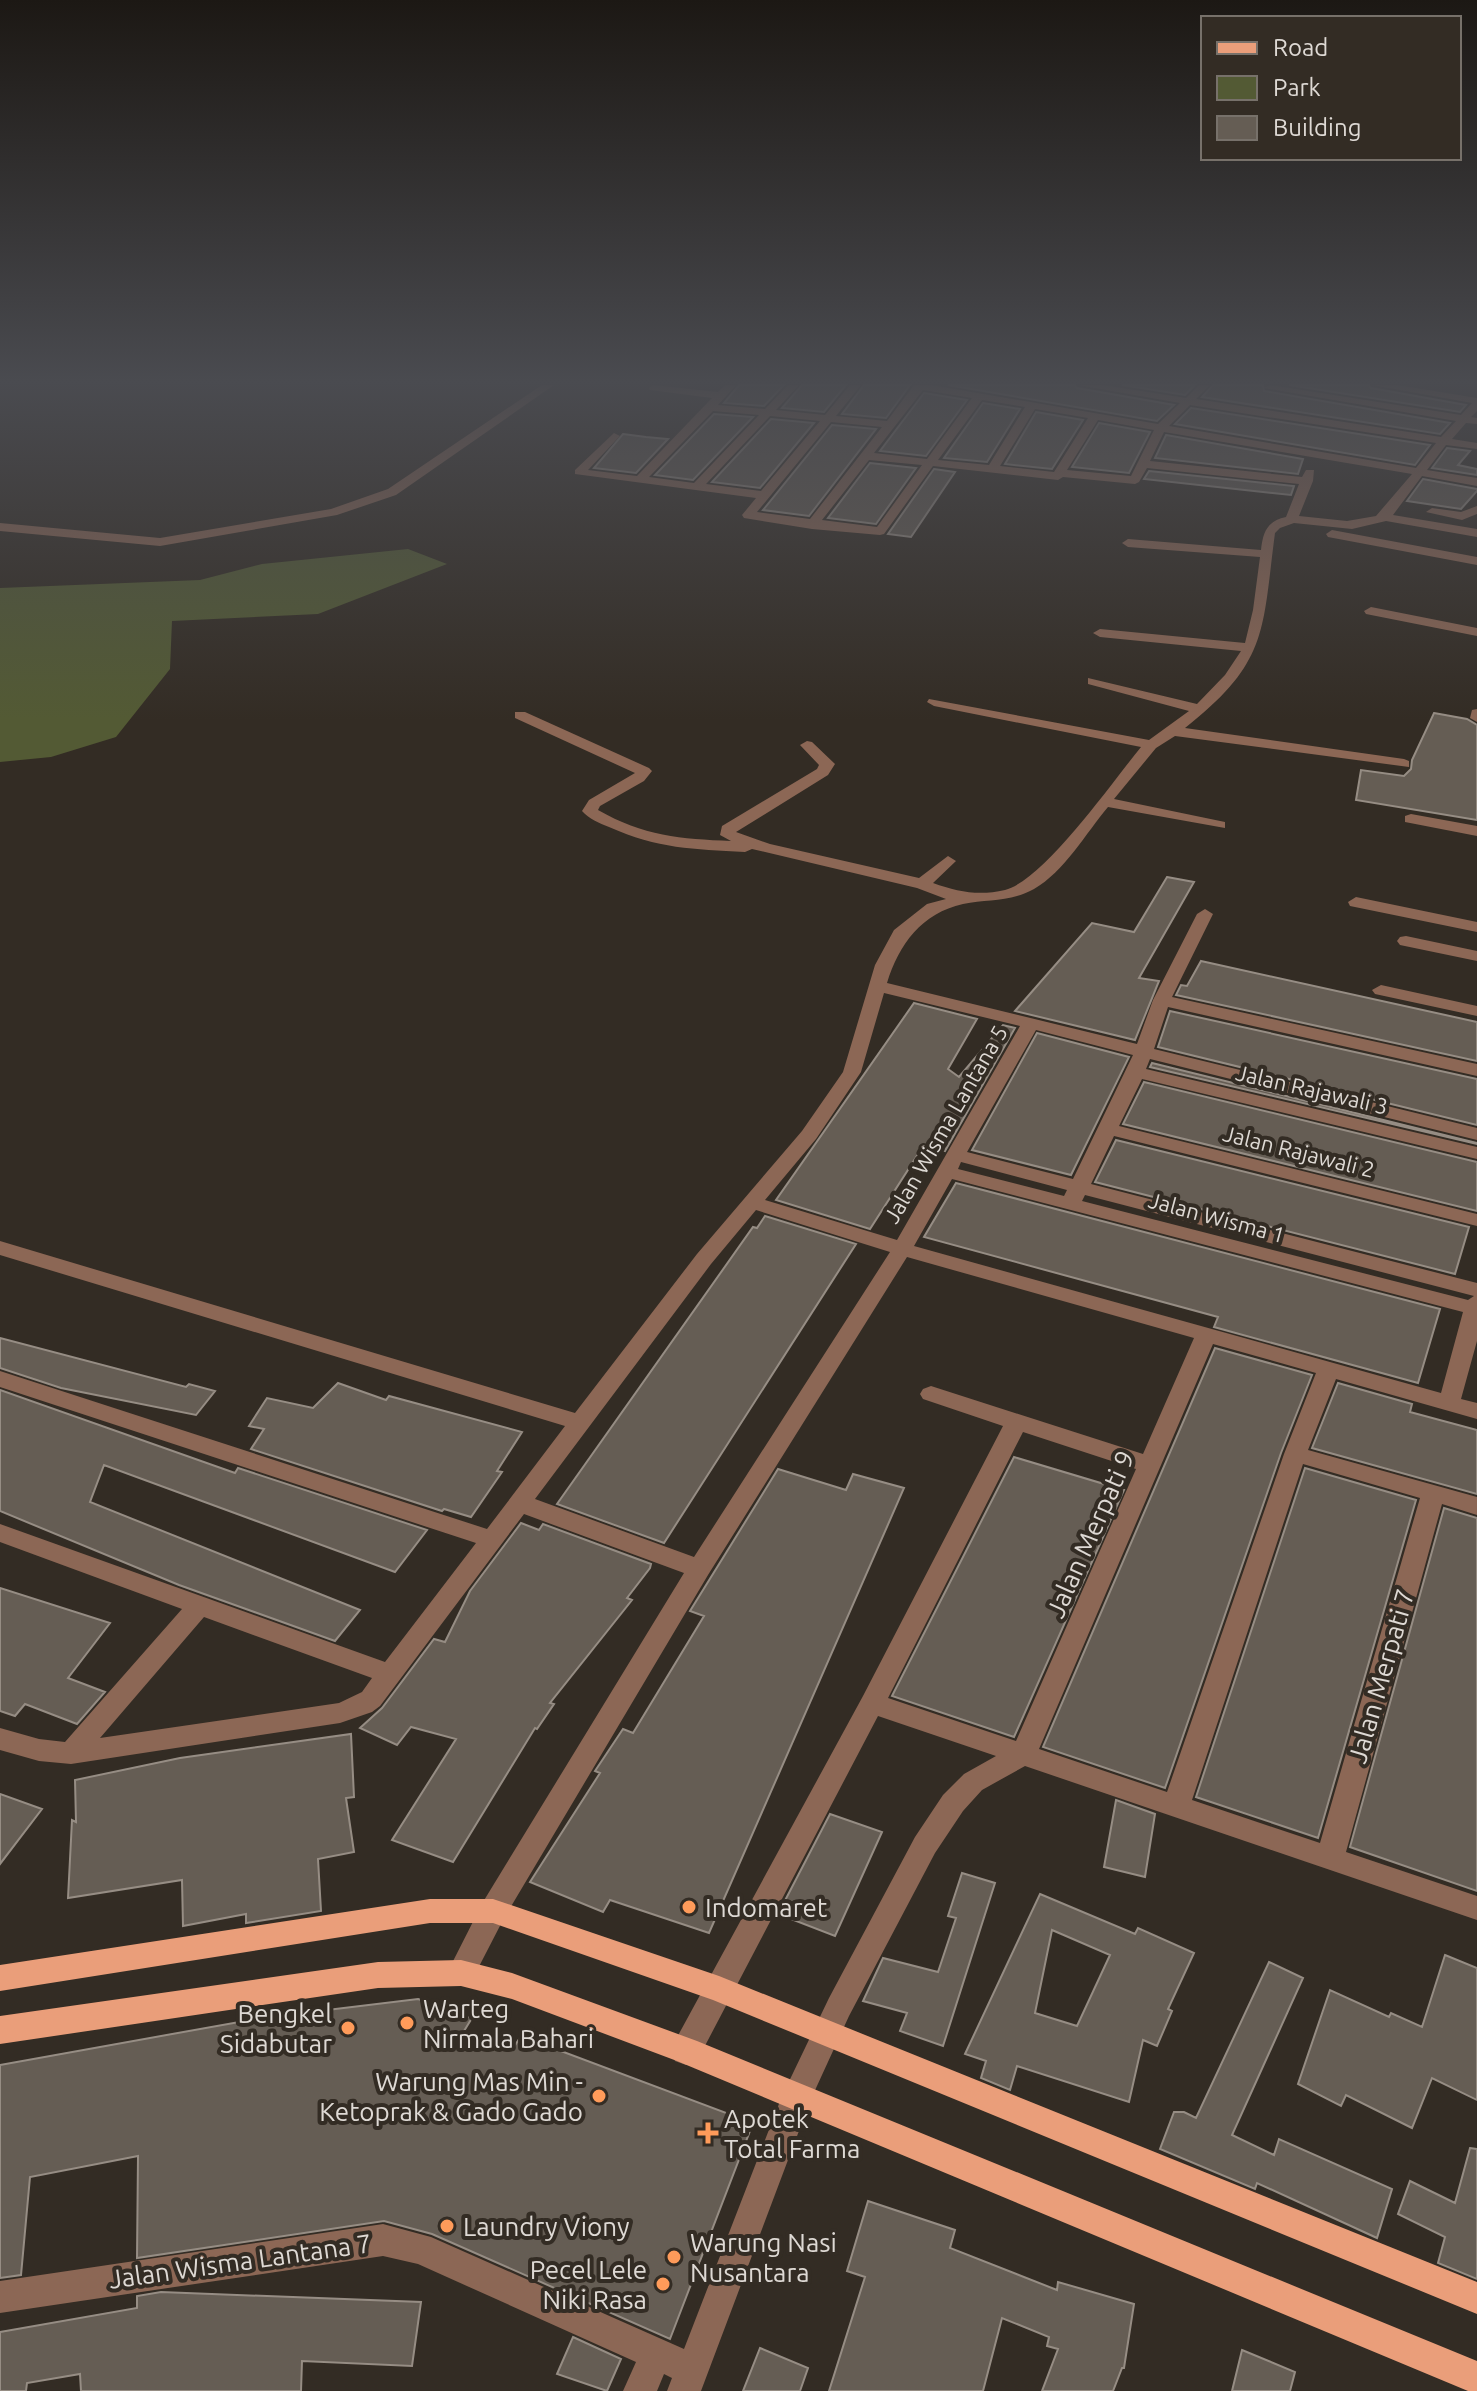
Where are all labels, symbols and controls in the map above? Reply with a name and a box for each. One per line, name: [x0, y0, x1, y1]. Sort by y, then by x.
legend: [1201, 16, 1461, 160]
text: Road: [1273, 34, 1328, 61]
text: Park: [1273, 74, 1321, 101]
text: Building: [1273, 114, 1361, 141]
street label: Jalan Wisma Lantana 5: [878, 1021, 1012, 1227]
street label: Jalan Rajawali 3: [1233, 1059, 1391, 1119]
street label: Jalan Rajawali 2: [1221, 1120, 1377, 1182]
street label: Jalan Wisma 1: [1146, 1187, 1288, 1247]
street label: Jalan Merpati 9: [1040, 1446, 1140, 1622]
street label: Jalan Merpati 7: [1342, 1586, 1420, 1766]
place label: Indomaret: [705, 1893, 827, 1922]
marker: Indomaret: [680, 1898, 698, 1916]
place label: Warteg Nirmala Bahari: [423, 1994, 594, 2053]
place label: Bengkel Sidabutar: [220, 1999, 332, 2058]
marker: Warteg Nirmala Bahari: [398, 2014, 416, 2032]
marker: Bengkel Sidabutar: [339, 2019, 357, 2037]
place label: Warung Mas Min - Ketoprak & Gado Gado: [319, 2067, 583, 2126]
marker: Warung Mas Min - Ketoprak & Gado Gado: [590, 2087, 608, 2105]
place label: Apotek Total Farma: [724, 2104, 860, 2163]
marker: Apotek Total Farma: [699, 2124, 717, 2142]
place label: Laundry Viony: [463, 2212, 629, 2241]
marker: Laundry Viony: [438, 2217, 456, 2235]
street label: Jalan Wisma Lantana 7: [107, 2228, 373, 2294]
place label: Warung Nasi Nusantara: [690, 2228, 837, 2287]
marker: Warung Nasi Nusantara: [665, 2248, 683, 2266]
place label: Pecel Lele Niki Rasa: [530, 2255, 647, 2314]
marker: Pecel Lele Niki Rasa: [654, 2275, 672, 2293]

